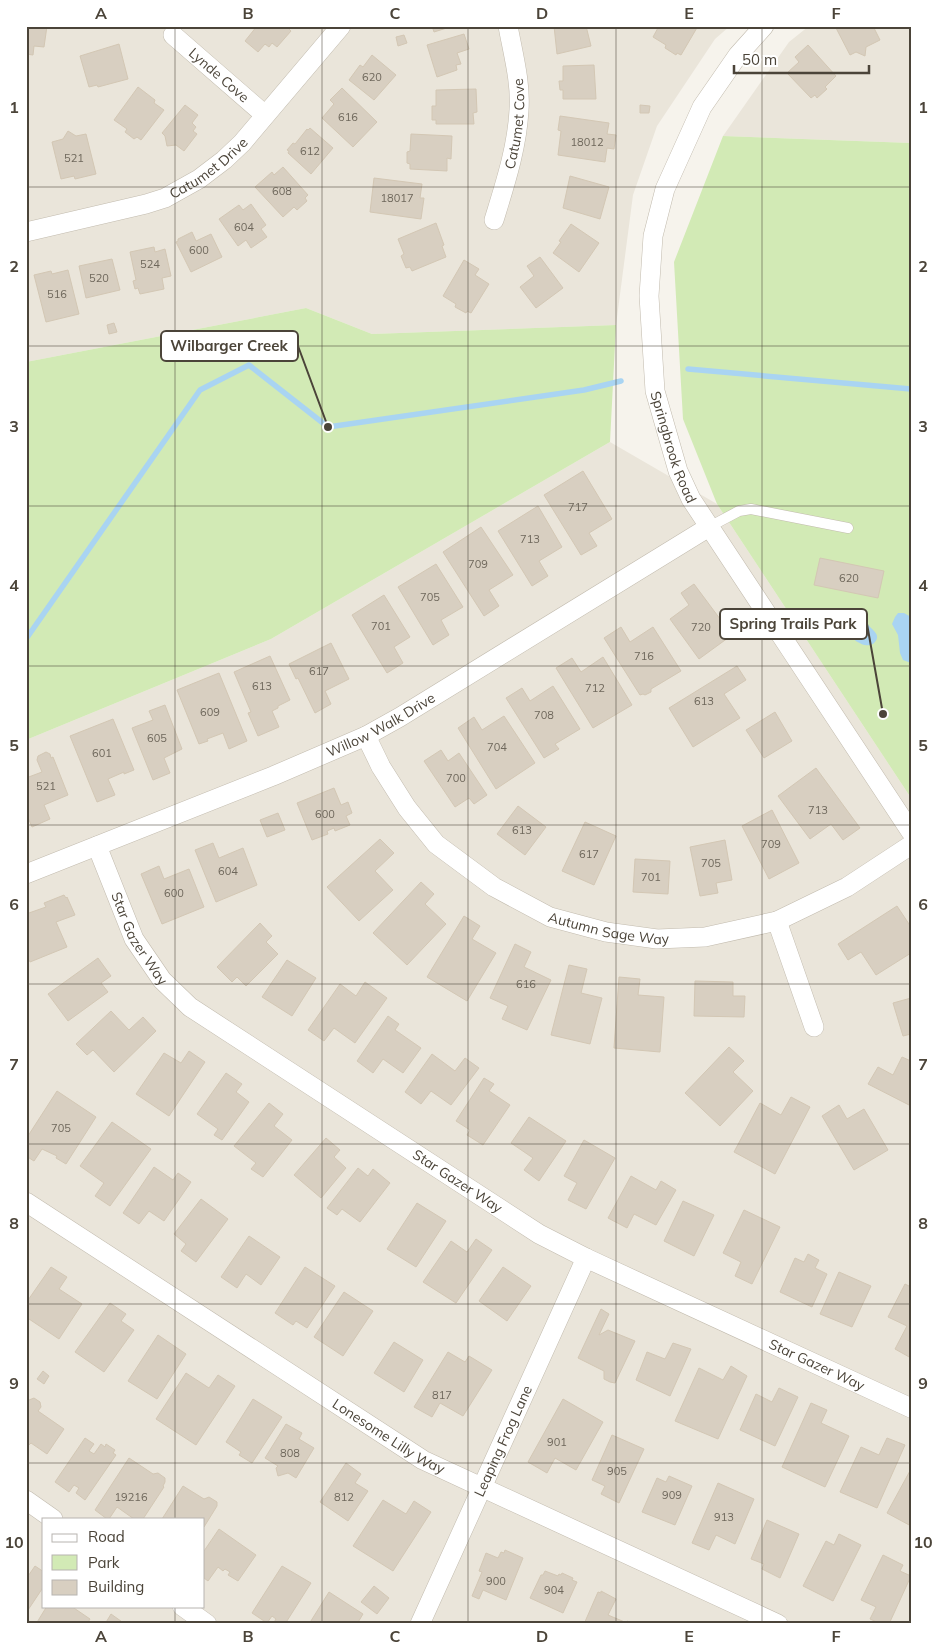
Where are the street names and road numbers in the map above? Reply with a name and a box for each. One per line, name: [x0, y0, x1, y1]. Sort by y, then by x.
street label: Lynde Cove: [185, 44, 253, 106]
street label: Catumet Cove: [500, 78, 528, 171]
street label: Catumet Drive: [166, 134, 252, 203]
street label: Springbrook Road: [647, 389, 701, 506]
street label: Willow Walk Drive: [324, 689, 438, 761]
street label: Star Gazer Way: [107, 889, 172, 990]
street label: Autumn Sage Way: [546, 908, 670, 948]
street label: Star Gazer Way: [409, 1145, 506, 1217]
street label: Star Gazer Way: [766, 1335, 868, 1395]
street label: Leaping Frog Lane: [470, 1382, 536, 1499]
street label: Lonesome Lilly Way: [329, 1395, 448, 1478]

